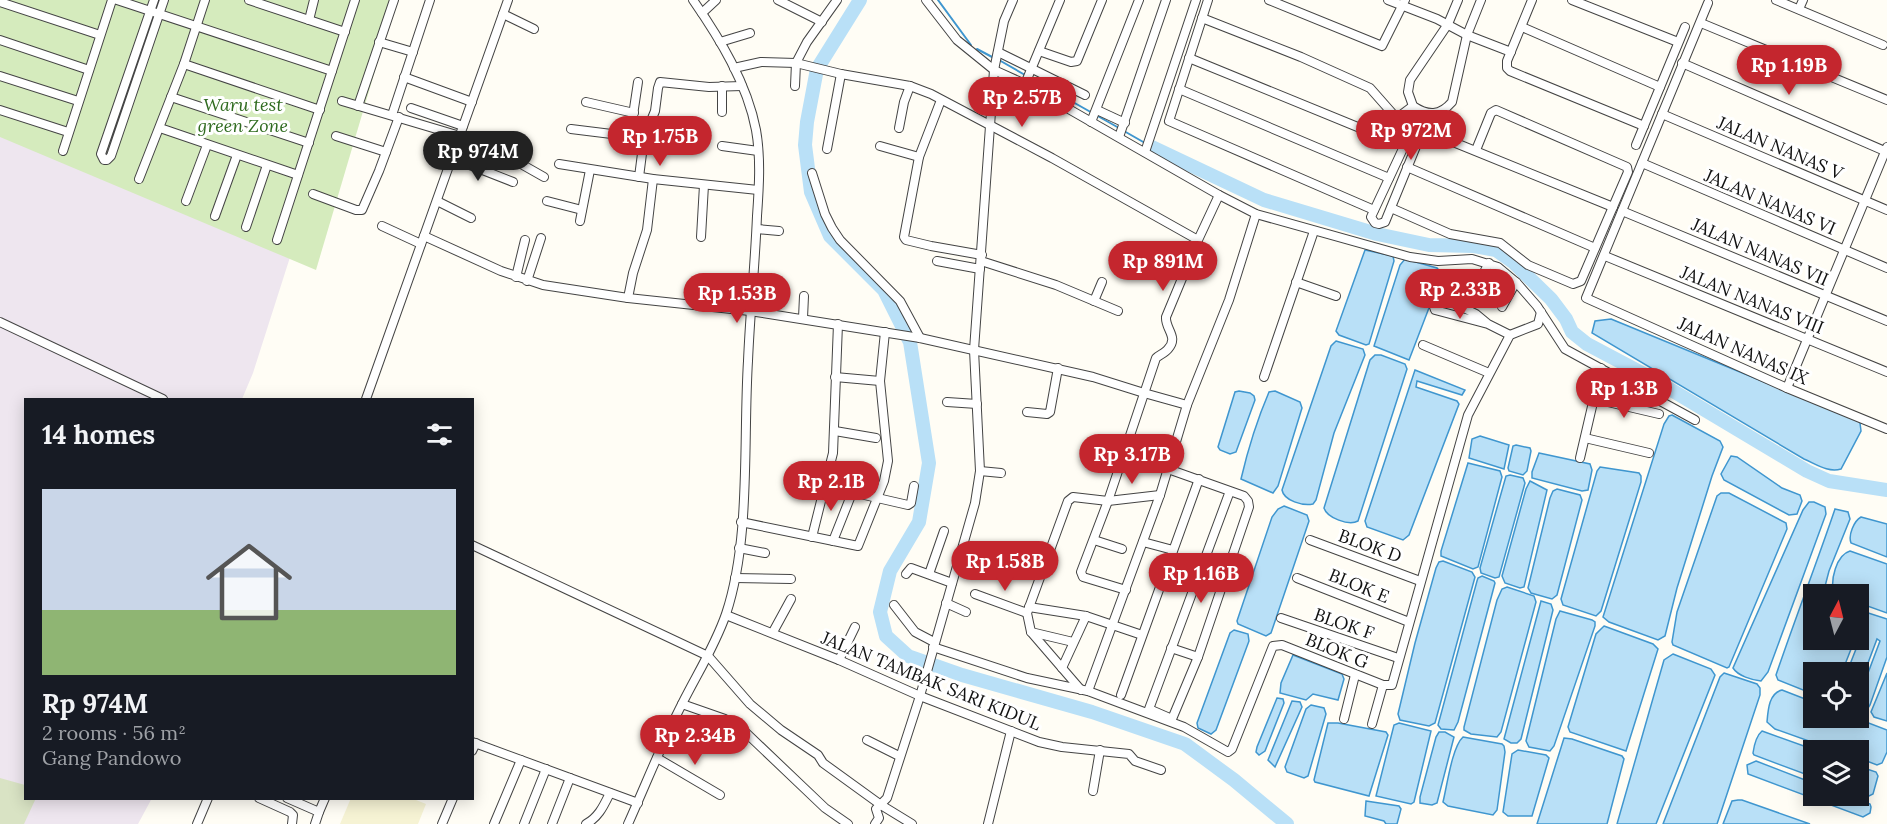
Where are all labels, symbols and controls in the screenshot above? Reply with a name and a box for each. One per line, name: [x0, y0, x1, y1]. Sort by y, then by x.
pin: Rp 1.19B: [1727, 45, 1851, 96]
text: Rp 1.19B: [1751, 52, 1827, 77]
pin: Rp 2.57B: [960, 77, 1084, 128]
text: Rp 2.57B: [982, 84, 1062, 109]
park label: Waru test green Zone: [198, 93, 288, 137]
pin: Rp 972M: [1356, 110, 1466, 161]
street label: JALAN NANAS V: [1713, 110, 1848, 185]
pin: Rp 1.75B: [598, 116, 722, 167]
text: Rp 972M: [1370, 117, 1452, 142]
text: Rp 1.75B: [622, 123, 698, 148]
pin: Rp 974M: [423, 131, 533, 182]
text: Rp 974M: [437, 138, 519, 163]
street label: JALAN NANAS VI: [1700, 163, 1839, 240]
street label: JALAN NANAS VII: [1687, 212, 1832, 291]
pin: Rp 891M: [1108, 241, 1218, 292]
text: Rp 891M: [1122, 248, 1204, 273]
street label: JALAN NANAS VIII: [1676, 260, 1827, 339]
pin: Rp 2.33B: [1398, 269, 1522, 320]
pin: Rp 1.53B: [675, 273, 799, 324]
text: Rp 2.33B: [1419, 276, 1501, 301]
text: Rp 1.53B: [698, 280, 776, 305]
street label: JALAN NANAS IX: [1673, 311, 1812, 390]
pin: Rp 1.3B: [1569, 368, 1679, 419]
text: Rp 1.3B: [1590, 375, 1658, 400]
text: 14 homes: [42, 418, 155, 451]
icon: filters: [423, 418, 456, 451]
pin: Rp 3.17B: [1070, 434, 1194, 485]
text: Rp 3.17B: [1093, 441, 1171, 466]
pin: Rp 2.1B: [776, 461, 886, 512]
text: Rp 2.1B: [797, 468, 865, 493]
street label: BLOK D: [1335, 523, 1405, 568]
icon: home: [195, 528, 303, 636]
pin: Rp 1.58B: [943, 541, 1067, 592]
text: Rp 1.58B: [965, 548, 1045, 573]
pin: Rp 1.16B: [1139, 553, 1263, 604]
text: Rp 1.16B: [1163, 560, 1239, 585]
street label: BLOK E: [1325, 563, 1393, 608]
north arrow: [1803, 584, 1869, 650]
map controls: [1803, 584, 1869, 806]
street label: BLOK F: [1311, 603, 1377, 645]
street label: JALAN TAMBAK SARI KIDUL: [817, 626, 1045, 735]
street label: BLOK G: [1302, 628, 1372, 674]
button: locate: [1803, 662, 1869, 728]
text: Rp 974M: [42, 687, 148, 720]
pin: Rp 2.34B: [633, 715, 757, 766]
text: 2 rooms · 56 m²: [42, 720, 186, 745]
text: Rp 2.34B: [654, 722, 736, 747]
button: layers: [1803, 740, 1869, 806]
text: Gang Pandowo: [42, 745, 181, 770]

